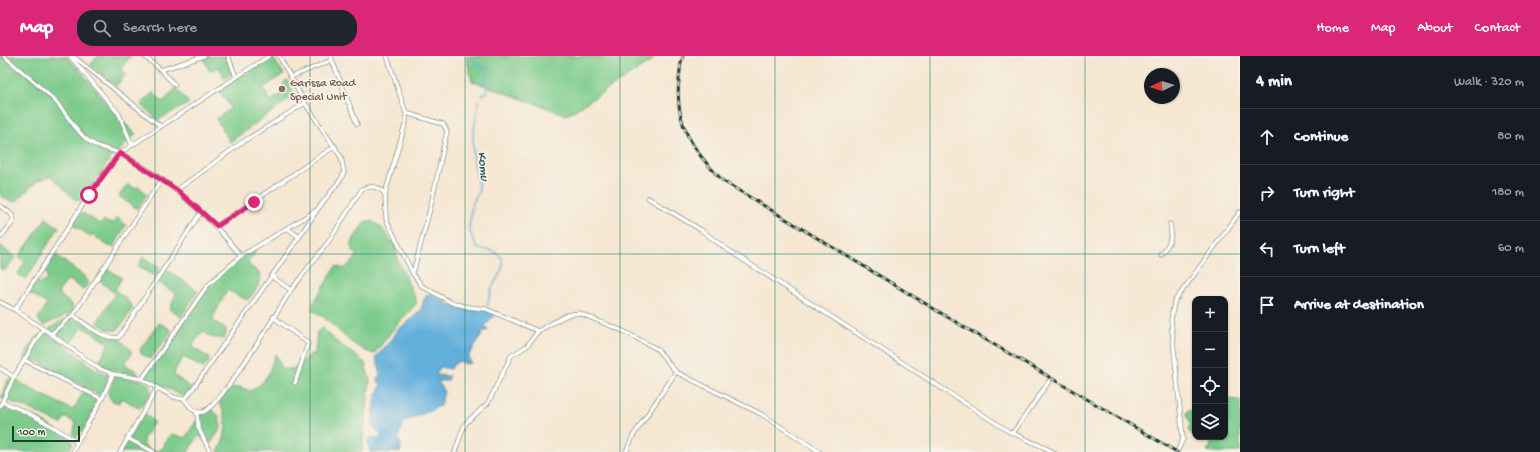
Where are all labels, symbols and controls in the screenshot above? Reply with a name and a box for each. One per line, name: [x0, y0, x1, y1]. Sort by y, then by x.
search box: [77, 10, 357, 46]
text: Map: [20, 17, 53, 40]
icon: search: [91, 17, 113, 39]
text: Search here: [123, 19, 197, 37]
text: Home: [1317, 20, 1349, 37]
text: Map: [1371, 20, 1395, 37]
text: About: [1417, 20, 1453, 37]
text: Contact: [1475, 20, 1520, 37]
north arrow: [1144, 68, 1180, 104]
text: 4 min: [1256, 72, 1292, 92]
text: Walk · 320 m: [1454, 75, 1524, 90]
place label: Garissa Road Special Unit: [290, 77, 357, 105]
marker: Garissa Road Special Unit: [277, 84, 287, 94]
icon: ahead: [1256, 126, 1278, 148]
text: Continue: [1294, 128, 1348, 146]
text: 80 m: [1497, 129, 1524, 144]
water label: Komu: [473, 151, 492, 183]
icon: right: [1256, 182, 1278, 204]
text: Turn right: [1294, 184, 1354, 202]
text: 180 m: [1492, 185, 1524, 200]
route start: [80, 186, 98, 204]
route end: [245, 193, 263, 211]
icon: left: [1256, 238, 1278, 260]
text: Turn left: [1294, 240, 1345, 258]
text: 60 m: [1498, 241, 1524, 256]
icon: arrive: [1256, 294, 1278, 316]
map controls: [1192, 296, 1228, 440]
button: +: [1192, 296, 1228, 332]
text: Arrive at destination: [1294, 296, 1424, 314]
button: −: [1192, 332, 1228, 368]
button: locate: [1192, 368, 1228, 404]
button: layers: [1192, 404, 1228, 440]
scale bar: [12, 424, 80, 443]
text: 100 m: [18, 427, 45, 439]

